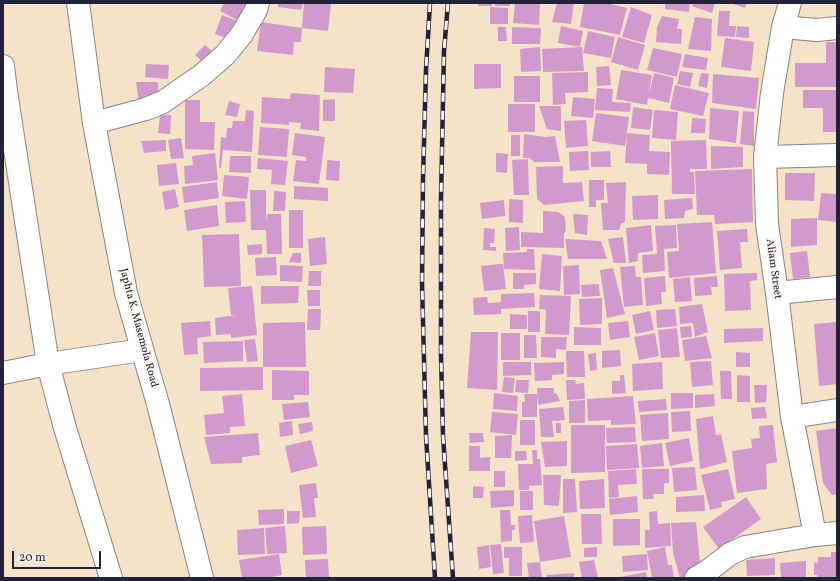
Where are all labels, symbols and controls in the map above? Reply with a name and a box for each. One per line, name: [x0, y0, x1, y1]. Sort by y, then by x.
street label: Aliam Street: [762, 238, 784, 300]
street label: Japhta K. Masemola Road: [116, 267, 160, 389]
scale bar: [14, 543, 103, 569]
text: 20 m: [19, 550, 46, 566]

